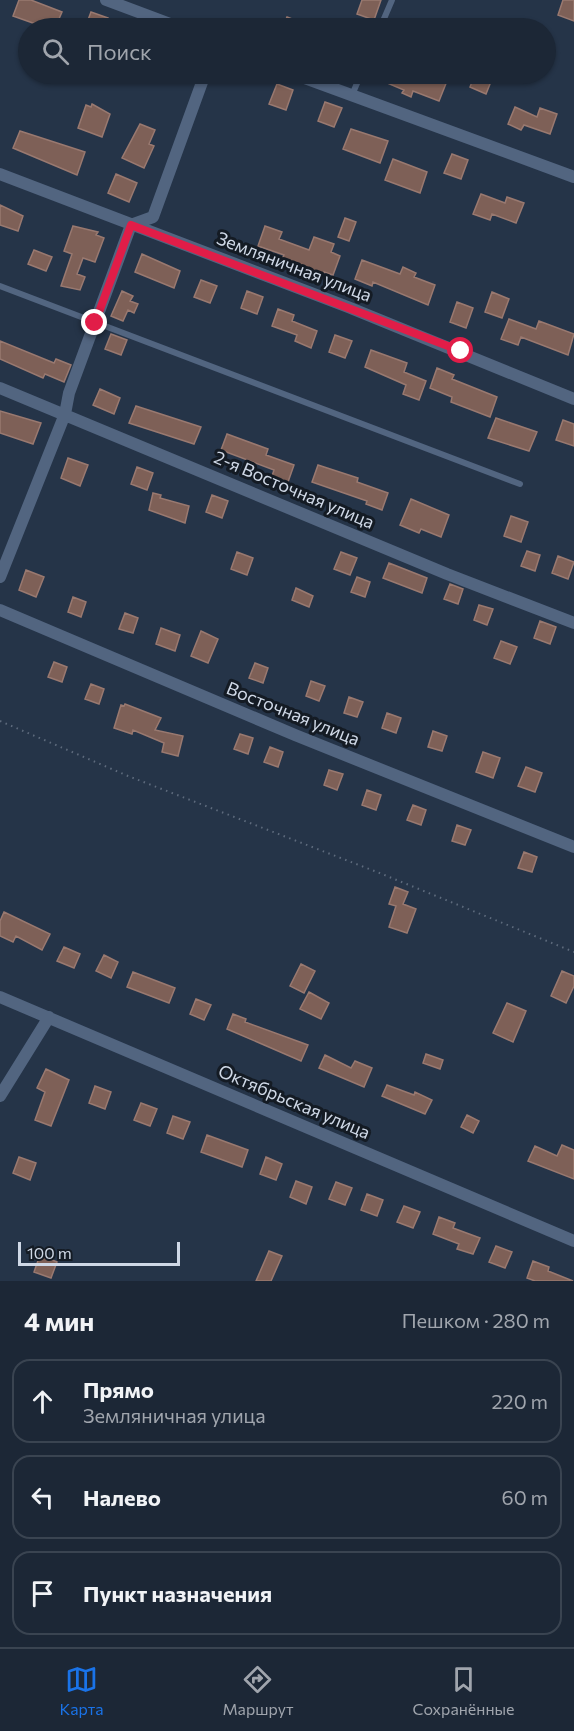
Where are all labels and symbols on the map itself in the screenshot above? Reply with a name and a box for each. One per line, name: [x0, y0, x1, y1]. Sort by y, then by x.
street label: Земляничная улица: [214, 226, 375, 306]
route end: [81, 309, 107, 335]
route start: [447, 337, 473, 363]
street label: 2-я Восточная улица: [211, 445, 378, 533]
street label: Восточная улица: [224, 676, 363, 750]
street label: Октябрьская улица: [215, 1059, 374, 1143]
scale bar: [18, 1239, 180, 1266]

